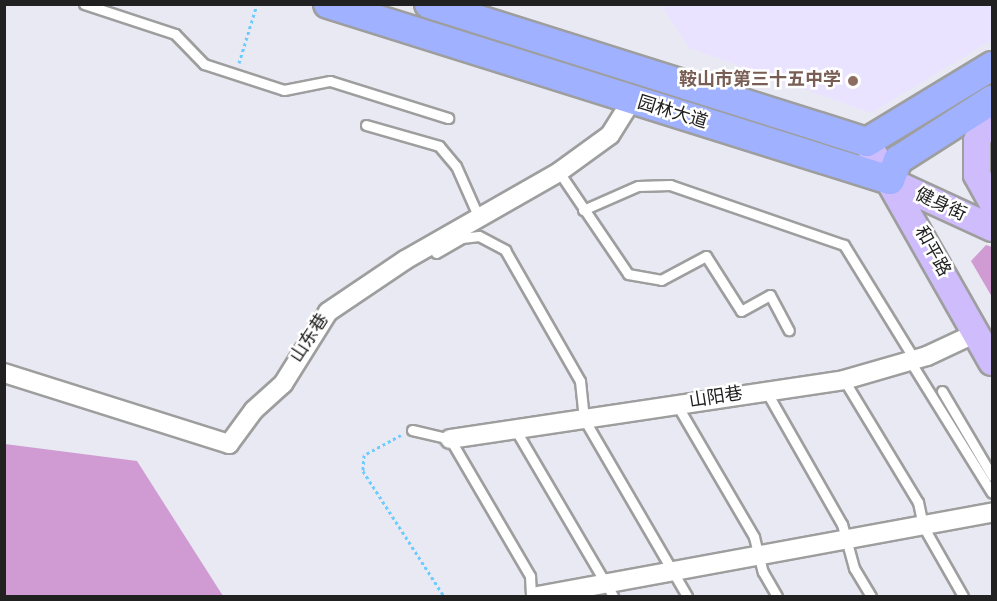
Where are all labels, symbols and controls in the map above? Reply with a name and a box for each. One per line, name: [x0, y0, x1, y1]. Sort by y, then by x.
place label: 鞍山市第三十五中学: [679, 70, 841, 92]
marker: 鞍山市第三十五中学: [846, 74, 860, 88]
street label: 园林大道: [634, 93, 710, 135]
street label: 健身街: [911, 185, 969, 227]
street label: 和平路: [908, 223, 954, 281]
street label: 山东巷: [287, 310, 335, 368]
street label: 山阳巷: [688, 384, 744, 414]

